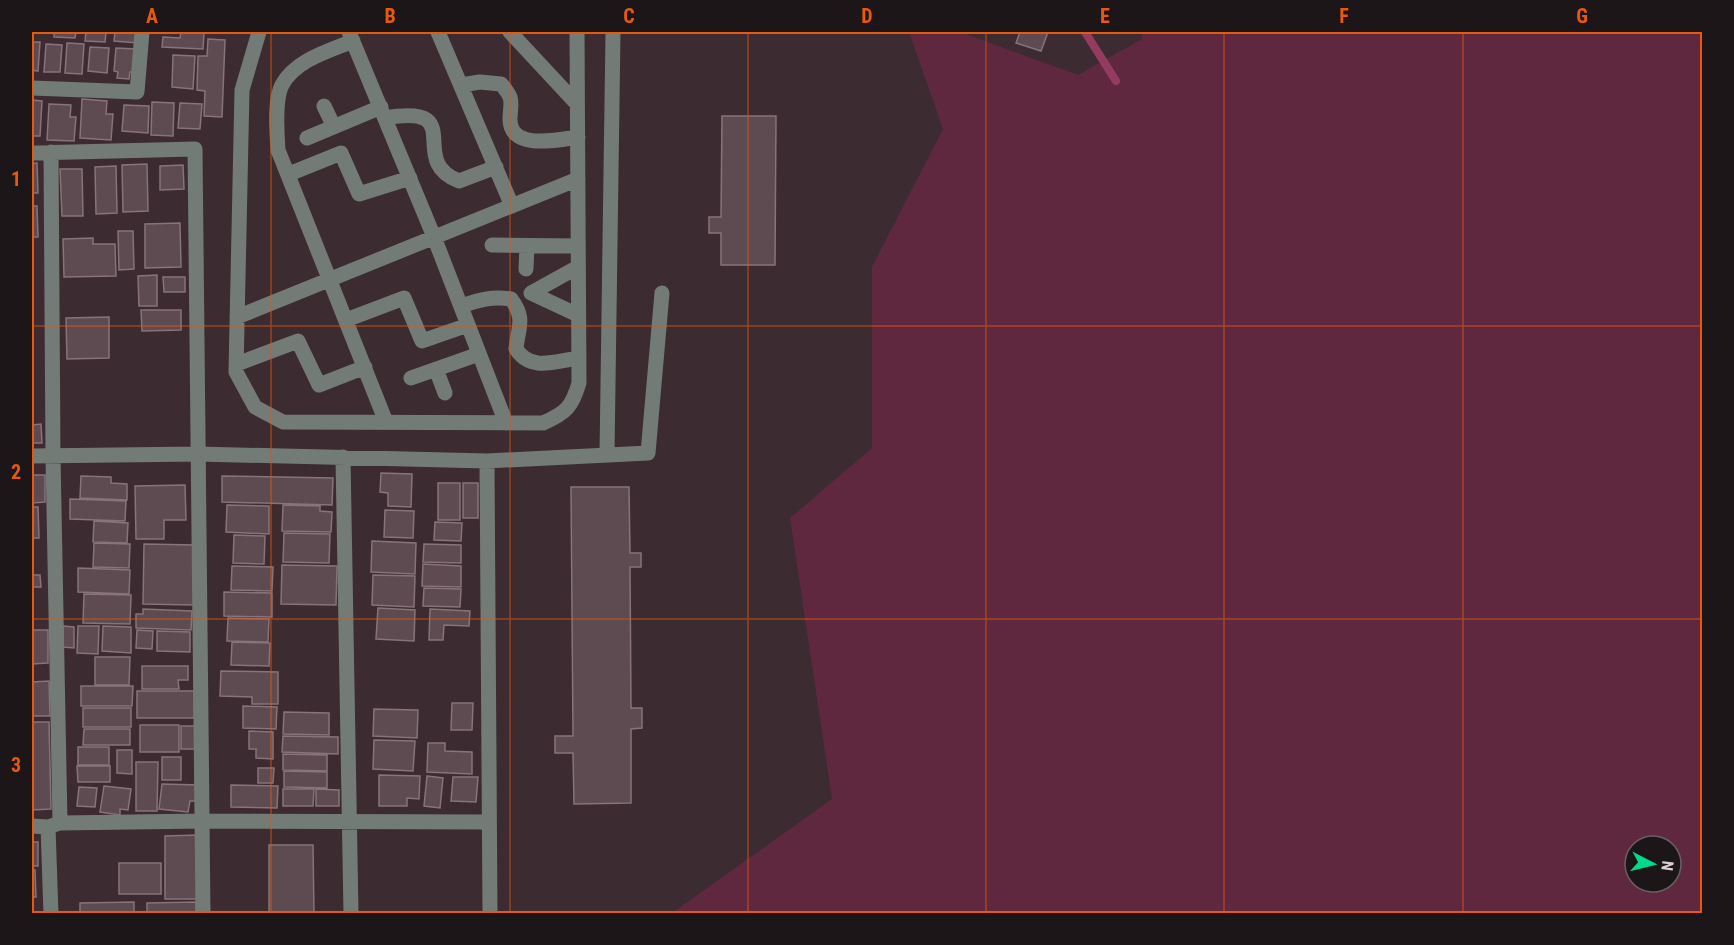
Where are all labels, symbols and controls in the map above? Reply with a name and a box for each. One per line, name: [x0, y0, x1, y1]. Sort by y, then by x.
text: A: [146, 4, 158, 28]
text: B: [384, 4, 396, 28]
text: C: [623, 4, 635, 28]
text: D: [861, 4, 873, 28]
text: E: [1100, 4, 1110, 28]
text: F: [1339, 4, 1349, 28]
text: G: [1576, 4, 1588, 28]
text: 1: [11, 167, 21, 191]
text: 2: [11, 460, 21, 484]
text: 3: [11, 753, 21, 777]
north arrow: [1623, 834, 1683, 894]
text: N: [1657, 860, 1677, 872]

